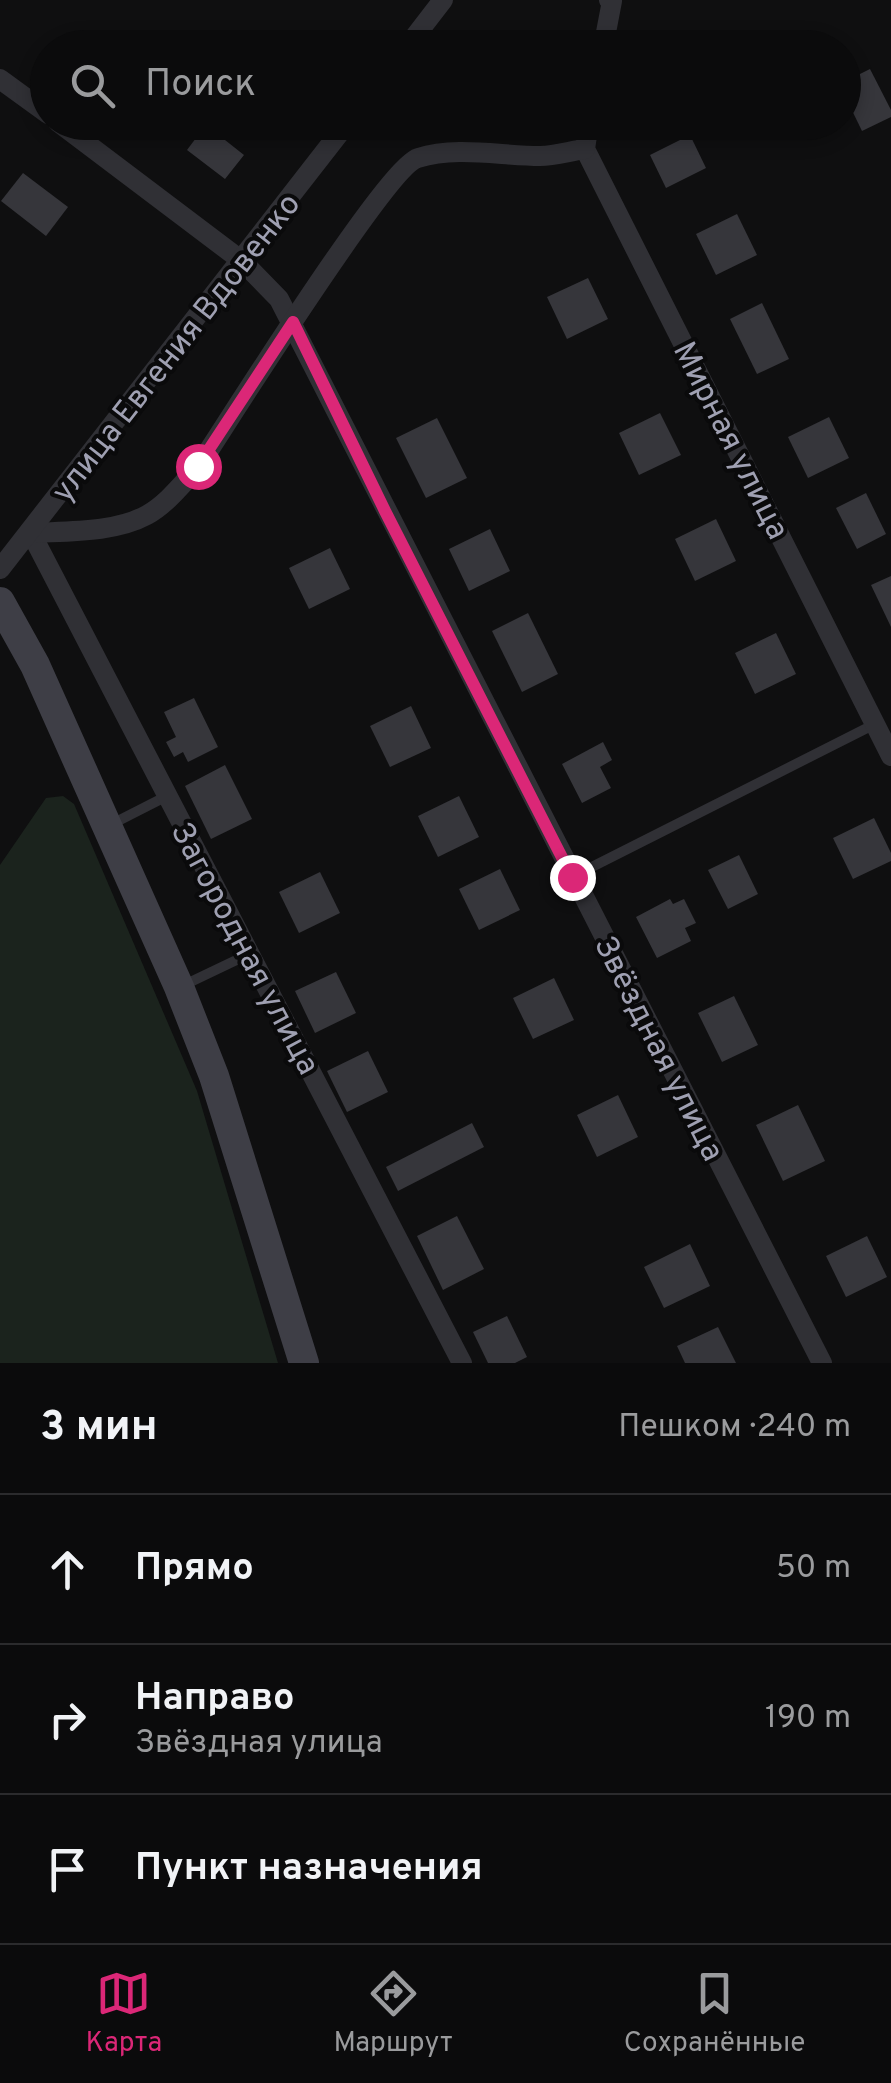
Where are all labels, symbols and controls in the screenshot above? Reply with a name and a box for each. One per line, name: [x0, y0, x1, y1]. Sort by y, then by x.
search box: [30, 30, 861, 140]
icon: search: [65, 58, 120, 113]
text: Поиск: [145, 61, 256, 110]
street label: улица Евгения Вдовенко: [44, 186, 311, 511]
street label: Мирная улица: [662, 336, 796, 547]
route start: [176, 444, 222, 490]
street label: Загородная улица: [160, 816, 327, 1083]
route end: [550, 855, 596, 901]
street label: Звёздная улица: [583, 930, 731, 1169]
text: 3 мин: [40, 1402, 158, 1455]
text: Пешком · 240 m: [618, 1408, 851, 1448]
icon: ahead: [40, 1542, 95, 1597]
text: Прямо: [135, 1545, 254, 1594]
text: 50 m: [776, 1549, 851, 1589]
text: Направо: [135, 1675, 295, 1724]
icon: right: [40, 1692, 95, 1747]
text: 190 m: [765, 1699, 851, 1739]
text: Звёздная улица: [135, 1724, 383, 1764]
icon: arrive: [40, 1842, 95, 1897]
text: Пункт назначения: [135, 1845, 483, 1894]
tab: Карта: [86, 1966, 162, 2062]
tab: Маршрут: [333, 1966, 453, 2062]
tab: Сохранённые: [624, 1966, 805, 2062]

